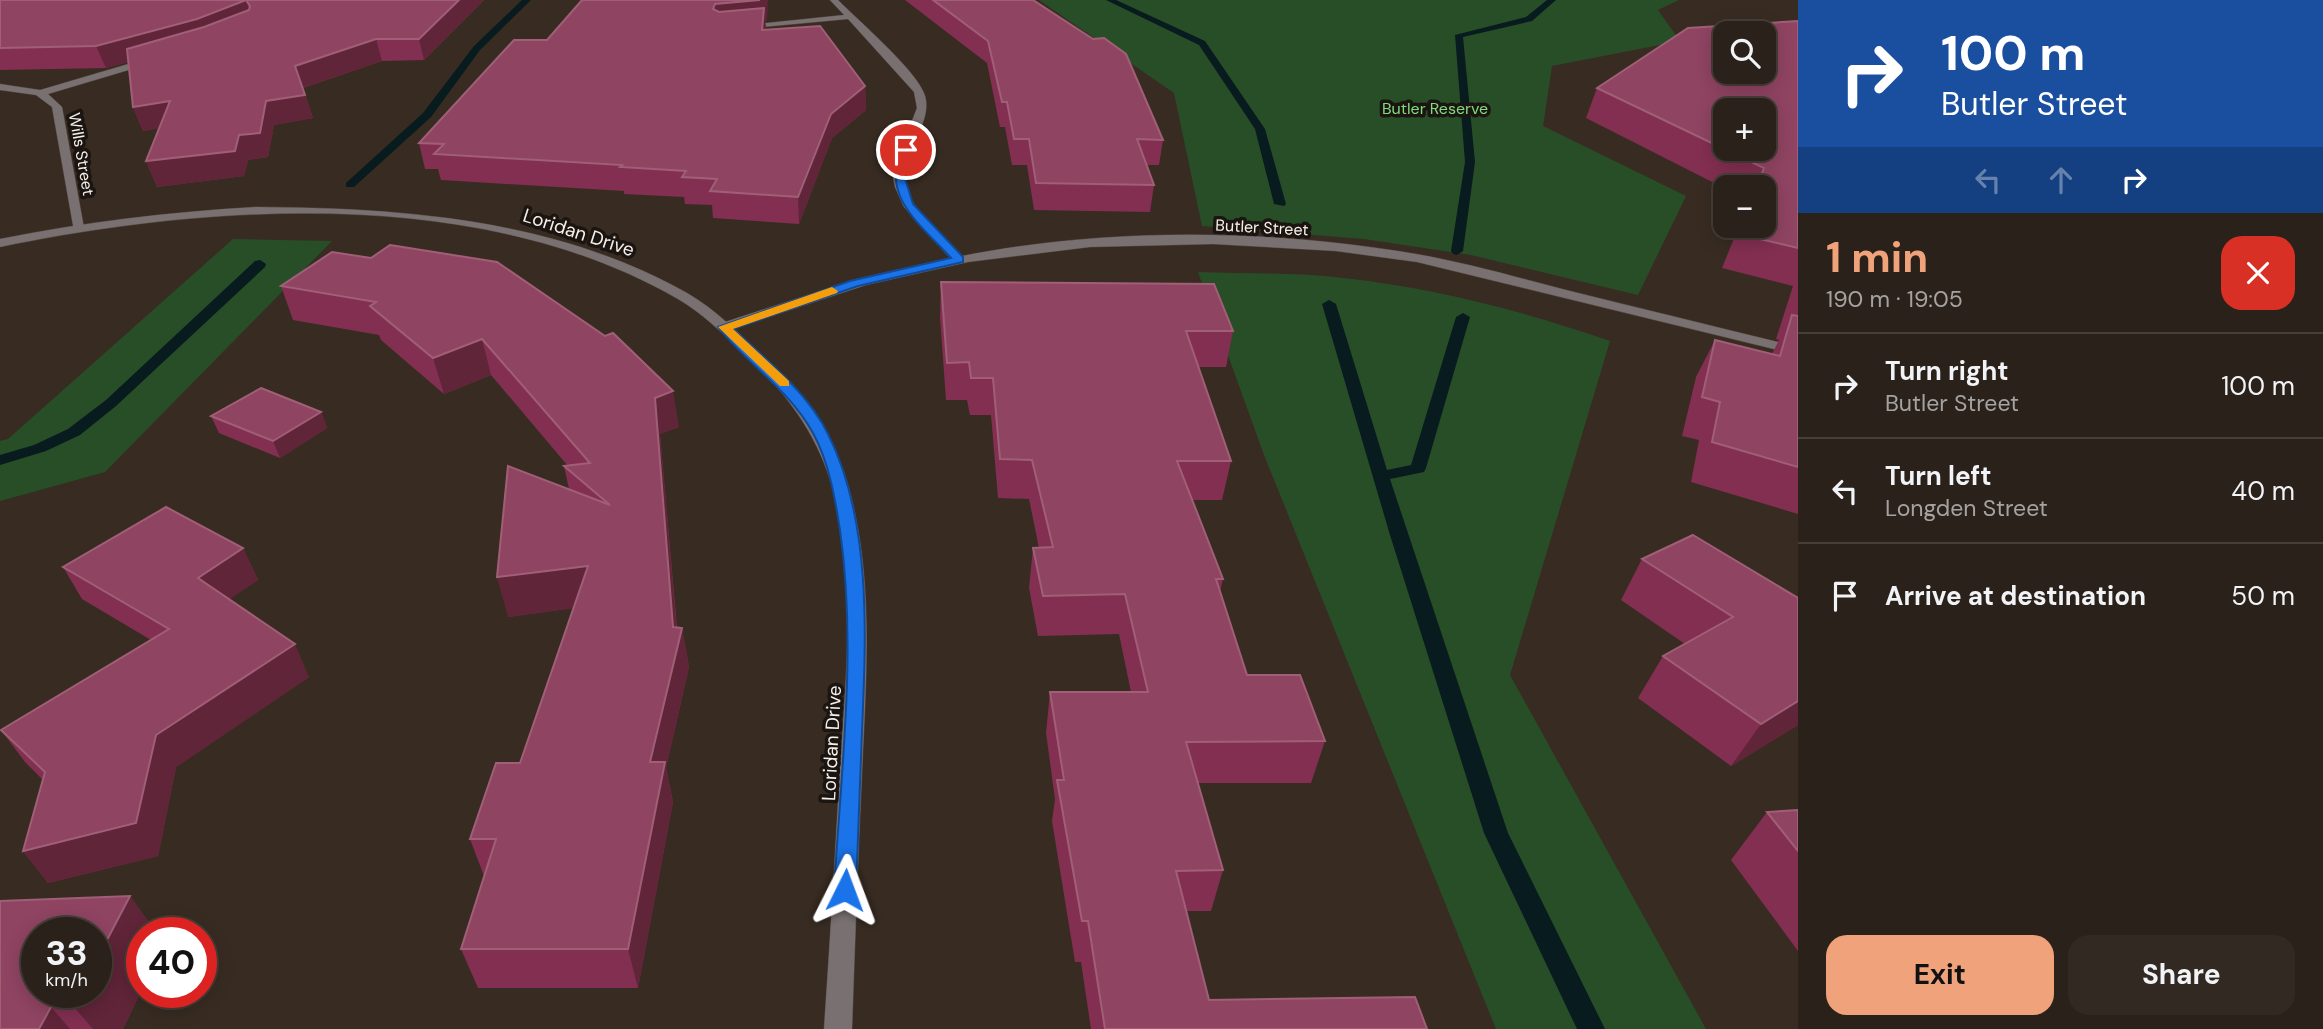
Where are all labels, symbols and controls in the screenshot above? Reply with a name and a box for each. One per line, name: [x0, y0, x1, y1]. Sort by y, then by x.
map controls: [1713, 21, 1776, 238]
button: search: [1713, 21, 1776, 84]
text: 100 m: [1941, 21, 2085, 85]
icon: right: [1826, 28, 1917, 119]
text: Butler Street: [1941, 83, 2128, 125]
park label: Butler Reserve: [1382, 98, 1488, 119]
button: +: [1713, 98, 1776, 161]
street label: Wills Street: [64, 111, 99, 197]
pin: [876, 120, 936, 180]
icon: arrive: [887, 131, 925, 169]
icon: left: [1969, 161, 2007, 199]
icon: ahead: [2042, 161, 2080, 199]
icon: right: [2115, 161, 2153, 199]
button: −: [1713, 175, 1776, 238]
street label: Loridan Drive: [520, 203, 638, 262]
street label: Butler Street: [1215, 215, 1309, 240]
text: 1 min: [1826, 230, 1928, 285]
button: close: [2221, 236, 2295, 310]
text: 190 m · 19:05: [1826, 284, 1963, 314]
text: Turn right: [1885, 354, 2009, 388]
icon: right: [1826, 367, 1864, 405]
text: 100 m: [2221, 369, 2295, 403]
text: Butler Street: [1885, 388, 2019, 418]
text: Turn left: [1885, 459, 1992, 493]
icon: left: [1826, 472, 1864, 510]
text: 40 m: [2231, 474, 2295, 508]
text: Longden Street: [1885, 493, 2048, 523]
icon: arrive: [1826, 577, 1864, 615]
text: Arrive at destination: [1885, 579, 2146, 613]
text: 50 m: [2231, 579, 2295, 613]
street label: Loridan Drive: [816, 685, 847, 801]
position arrow: [808, 853, 882, 927]
speed limit sign: 40: [126, 917, 217, 1008]
text: 33: [45, 930, 88, 976]
button: Exit: [1826, 935, 2054, 1015]
button: Share: [2068, 935, 2295, 1015]
text: km/h: [45, 968, 88, 992]

